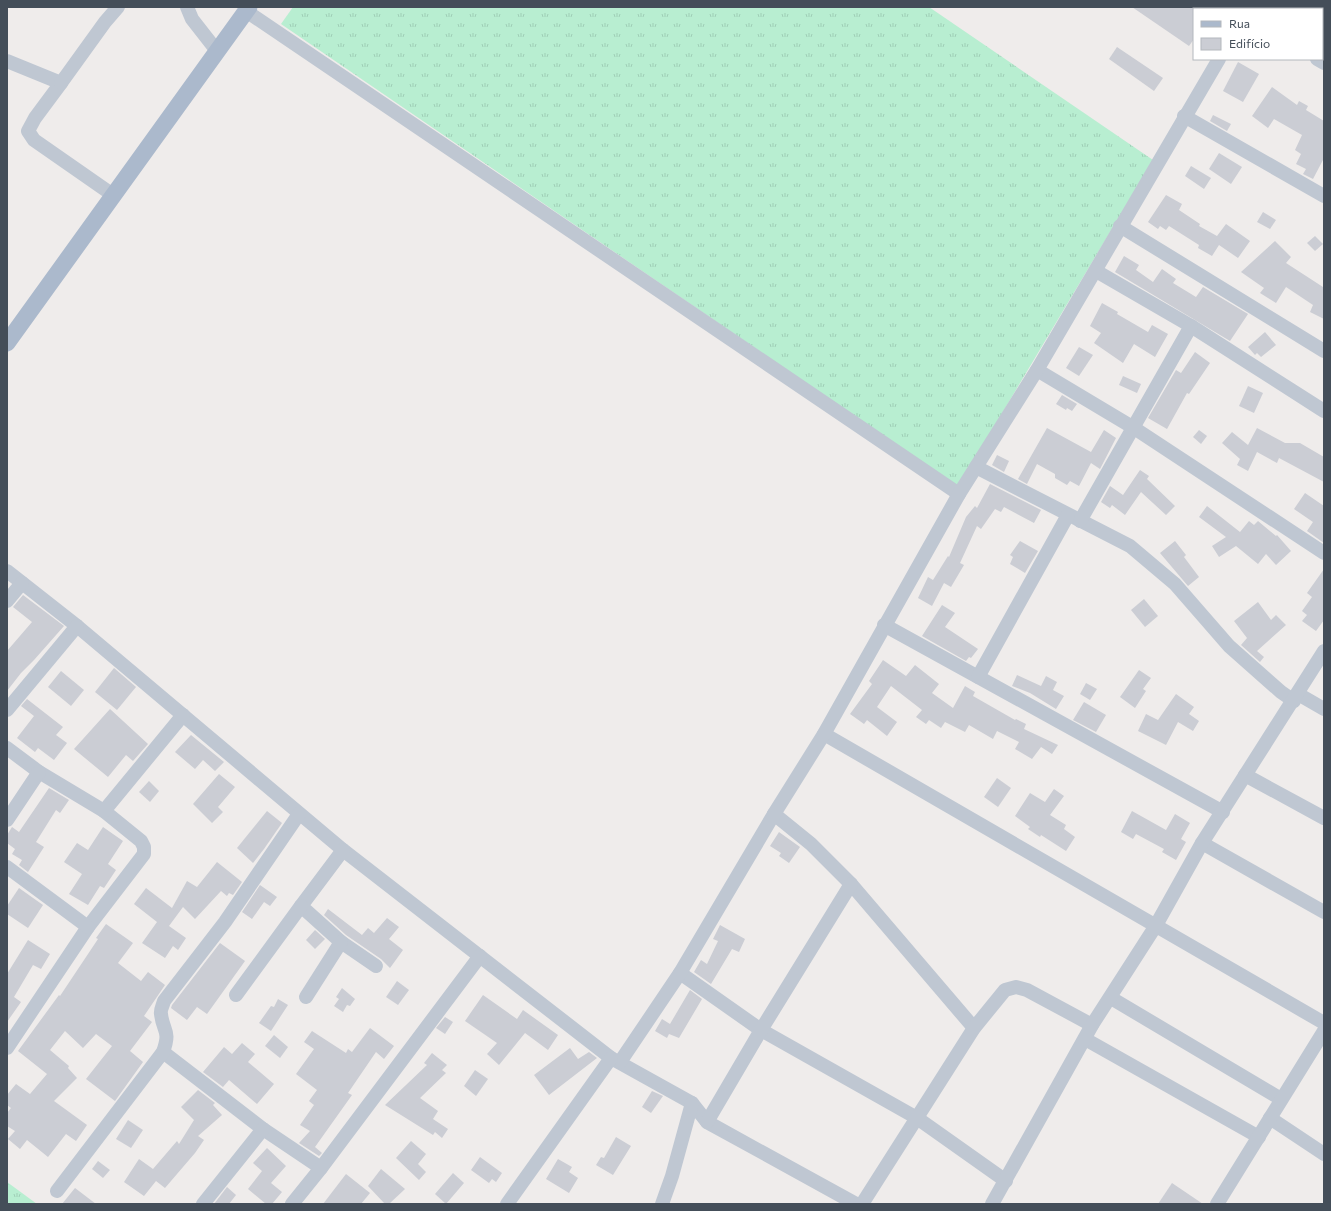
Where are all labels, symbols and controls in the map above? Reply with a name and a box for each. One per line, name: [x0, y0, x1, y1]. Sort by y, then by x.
legend: [1193, 8, 1323, 60]
text: Rua: [1229, 16, 1250, 30]
text: Edifício: [1229, 36, 1270, 50]

